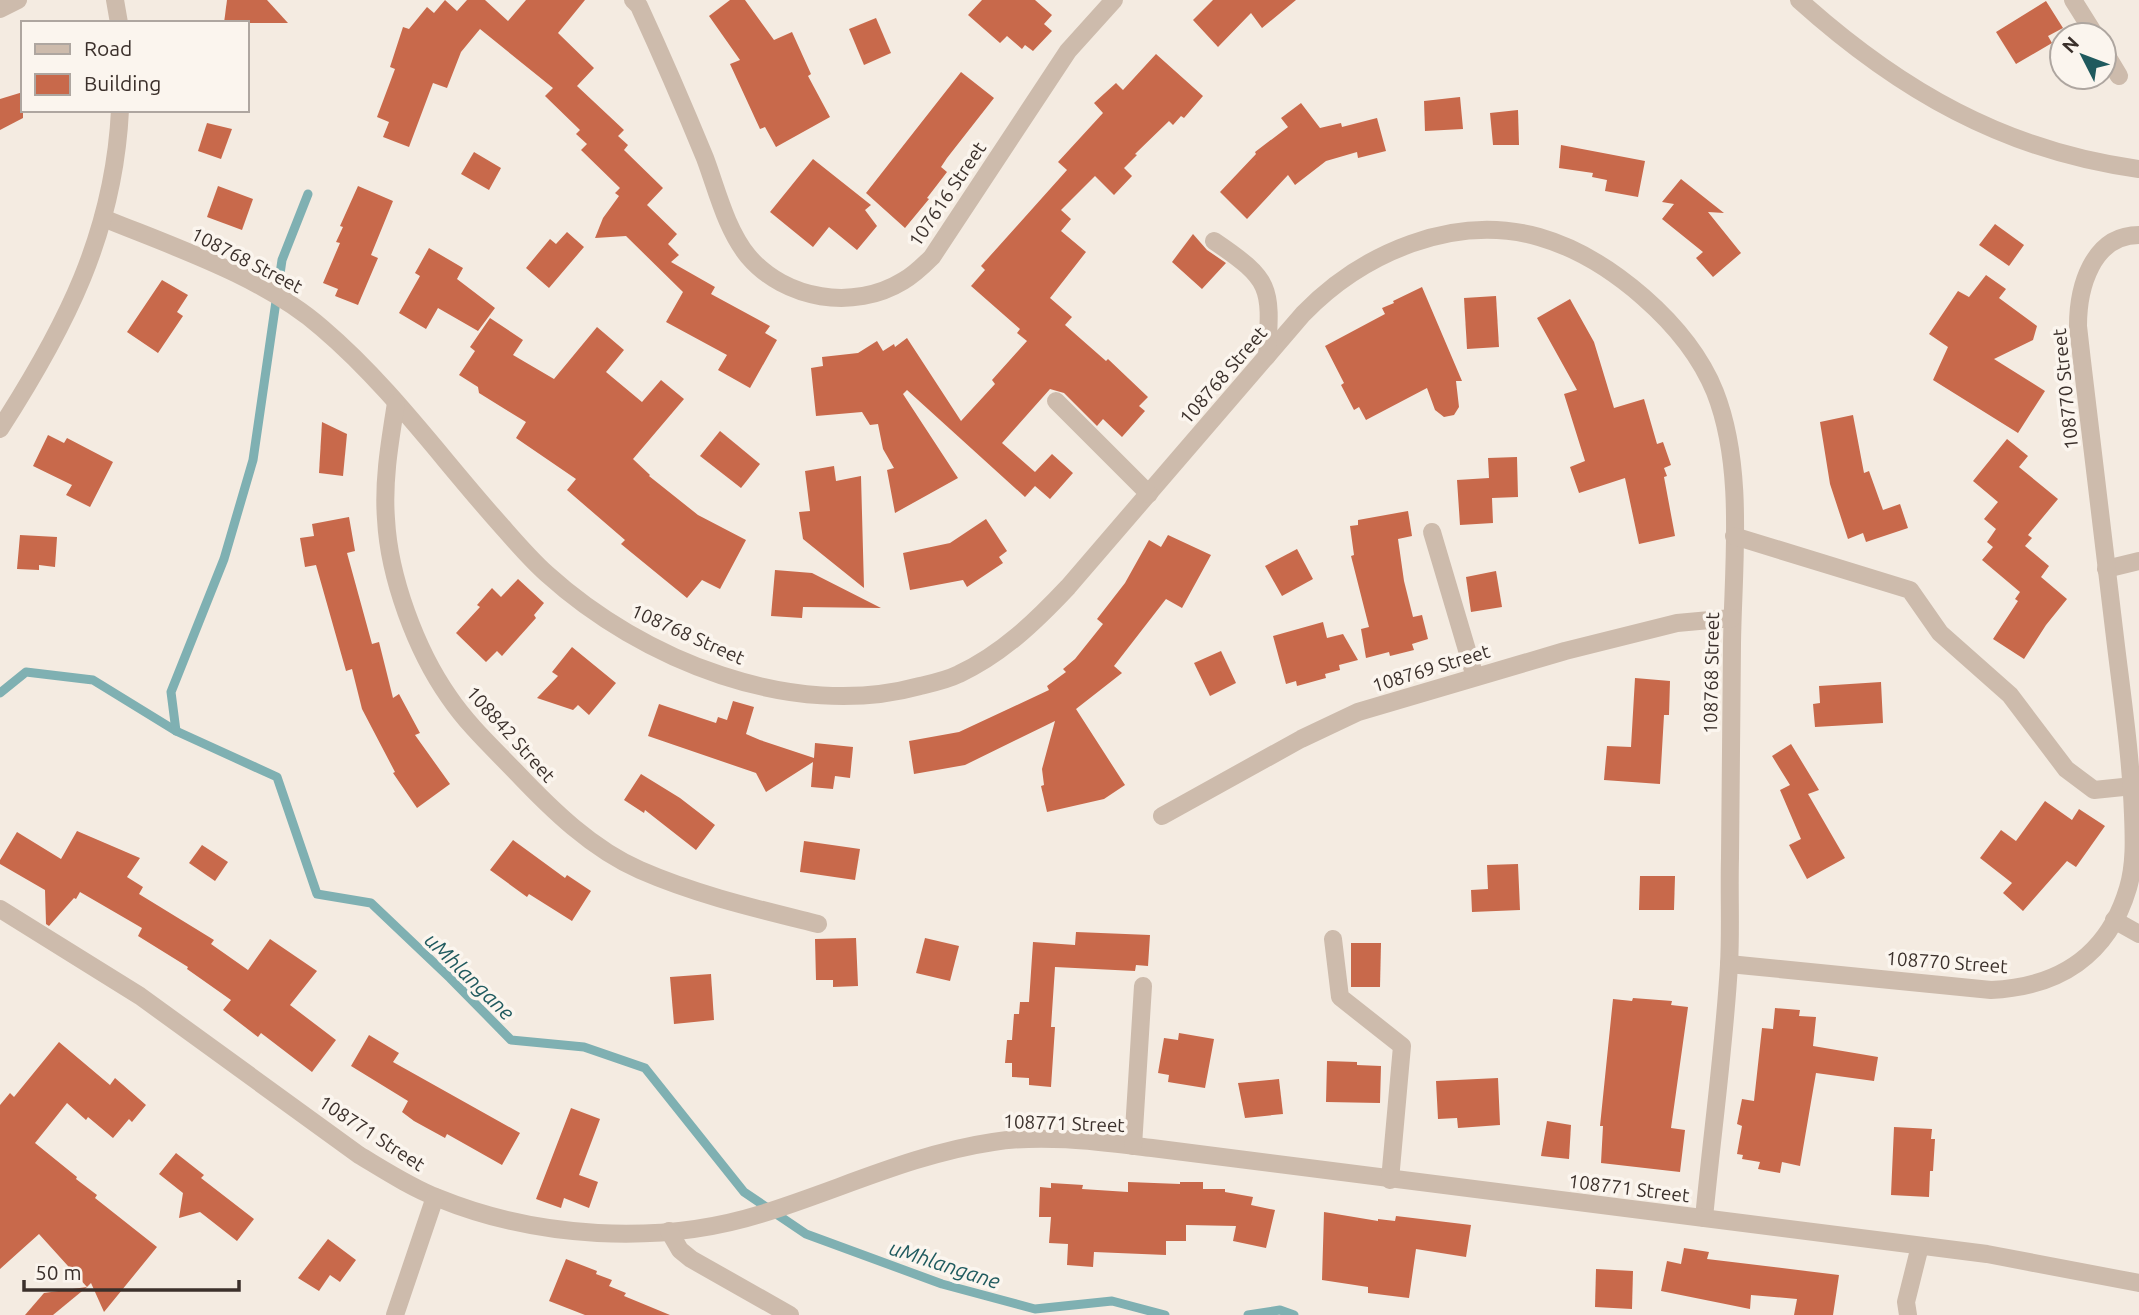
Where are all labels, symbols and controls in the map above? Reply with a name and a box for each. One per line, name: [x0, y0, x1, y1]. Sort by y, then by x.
legend: [21, 21, 248, 112]
north arrow: [2048, 21, 2118, 91]
text: N: [2057, 32, 2083, 57]
text: Road: [84, 36, 132, 60]
text: Building: [84, 71, 161, 95]
street label: 107616 Street: [904, 137, 990, 251]
street label: 108768 Street: [188, 223, 307, 298]
street label: 108768 Street: [1175, 321, 1272, 428]
street label: 108770 Street: [2048, 327, 2082, 451]
street label: 108768 Street: [628, 599, 749, 669]
street label: 108768 Street: [1699, 611, 1723, 734]
street label: 108769 Street: [1370, 640, 1493, 696]
street label: 108842 Street: [462, 681, 560, 787]
water label: uMhlangane: [420, 928, 520, 1025]
street label: 108770 Street: [1886, 947, 2009, 977]
street label: 108771 Street: [315, 1091, 429, 1176]
street label: 108771 Street: [1003, 1110, 1126, 1136]
street label: 108771 Street: [1567, 1170, 1691, 1206]
water label: uMhlangane: [887, 1235, 1004, 1293]
scale bar: [24, 1248, 240, 1292]
text: 50 m: [35, 1260, 82, 1284]

